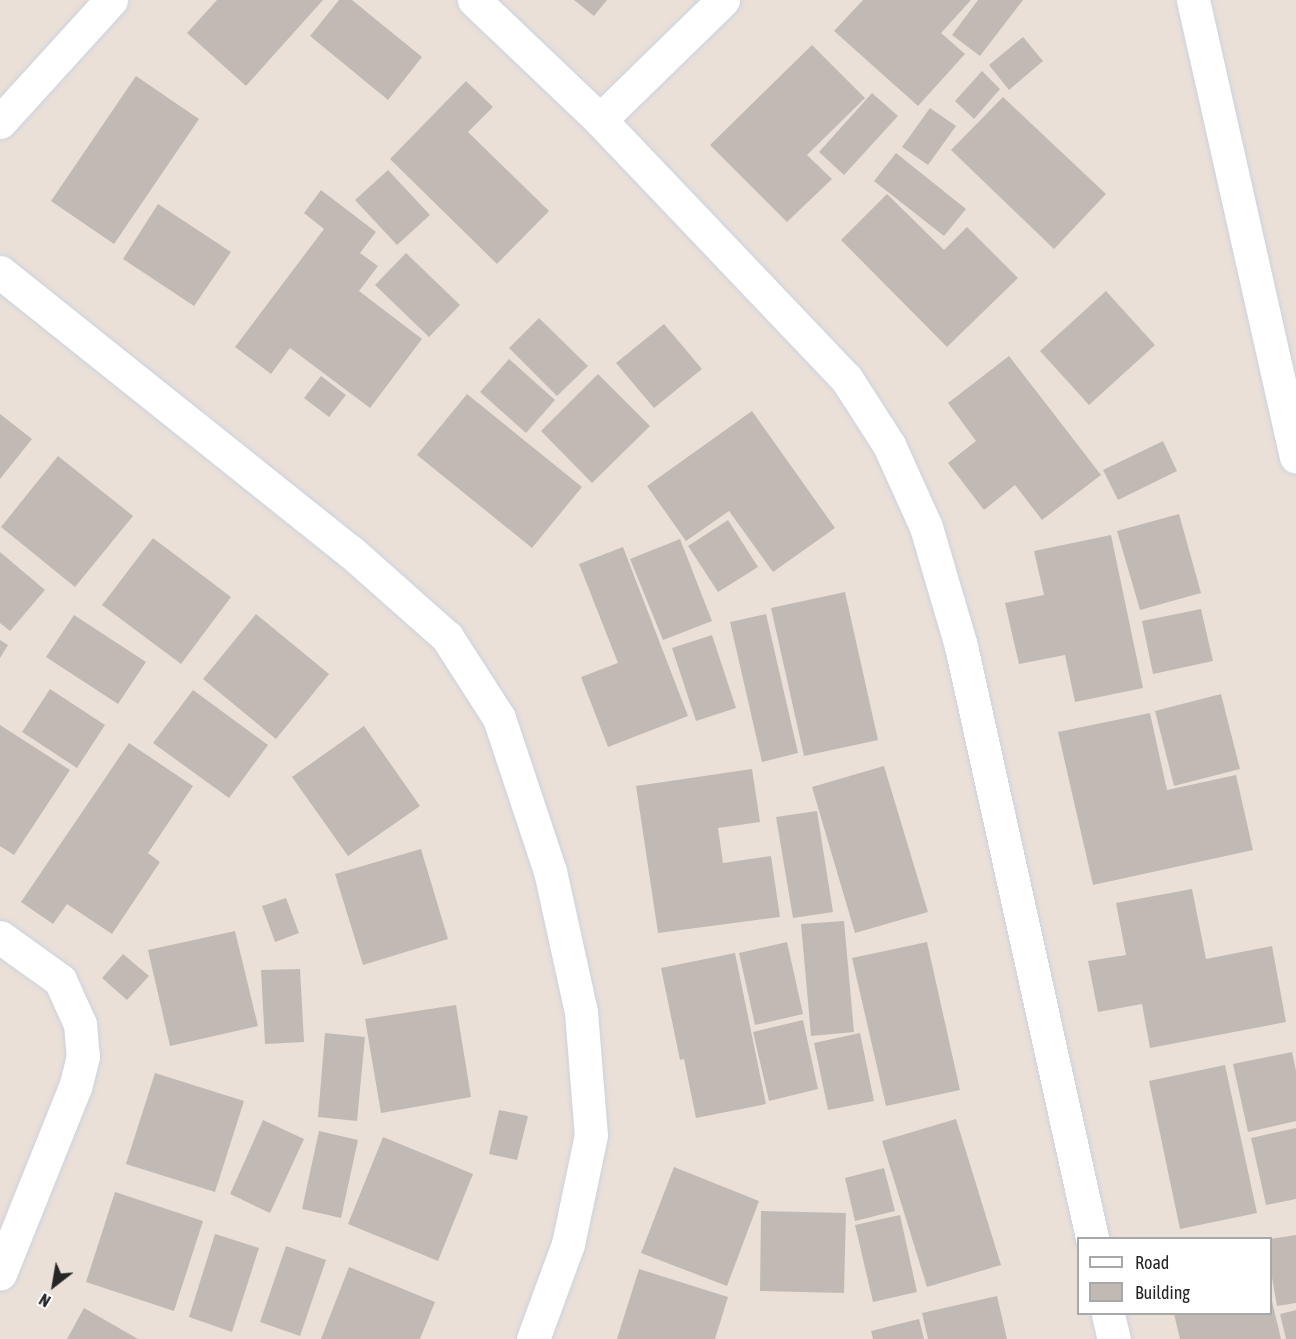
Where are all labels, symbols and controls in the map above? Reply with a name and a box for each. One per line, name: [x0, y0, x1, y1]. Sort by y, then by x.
legend: [1077, 1237, 1272, 1315]
text: Road: [1135, 1252, 1169, 1273]
north arrow: [24, 1255, 84, 1315]
text: Building: [1135, 1282, 1190, 1303]
text: N: [36, 1290, 53, 1311]

